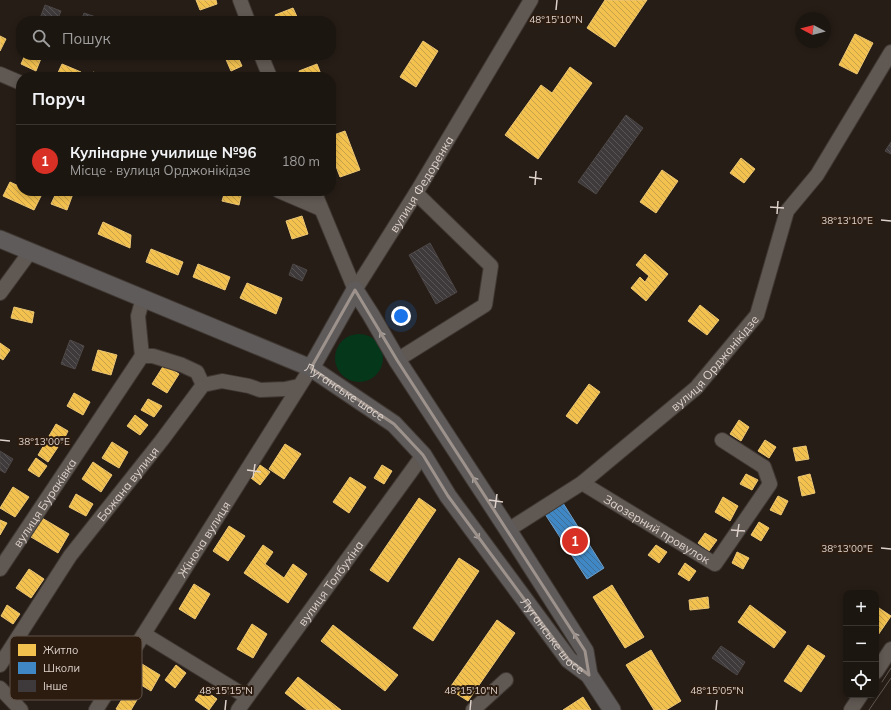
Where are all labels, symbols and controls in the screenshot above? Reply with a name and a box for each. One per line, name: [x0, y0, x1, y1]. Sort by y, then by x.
north arrow: [795, 12, 831, 48]
text: 48°15'10"N: [529, 13, 583, 26]
search box: [16, 16, 336, 60]
icon: search: [30, 27, 52, 49]
text: Пошук: [62, 29, 111, 48]
text: Поруч: [32, 88, 85, 109]
street label: вулиця Федоренка: [386, 133, 456, 235]
text: Кулінарне училище №96: [70, 143, 256, 162]
text: 1: [41, 153, 49, 169]
text: 180 m: [282, 153, 320, 169]
text: Місце · вулиця Орджонікідзе: [70, 162, 250, 178]
text: 38°13'10"E: [821, 214, 873, 227]
your location: [391, 306, 411, 326]
street label: вулиця Орджонікідзе: [667, 311, 762, 414]
one-way arrow: [379, 331, 387, 343]
street label: Луганське шосе: [303, 359, 389, 424]
text: 38°13'00"E: [18, 435, 70, 448]
street label: Бажана вулиця: [93, 443, 162, 524]
street label: вулиця Бураківка: [9, 455, 79, 550]
one-way arrow: [472, 476, 480, 488]
street label: Заозерний провулок: [601, 491, 713, 567]
street label: Жіноча вулиця: [174, 498, 233, 580]
pin: 1: [562, 526, 588, 556]
one-way arrow: [472, 528, 480, 539]
street label: вулиця Толбухіна: [294, 537, 366, 628]
text: 38°13'00"E: [821, 542, 873, 555]
map controls: [843, 590, 879, 698]
button: +: [843, 590, 879, 626]
street label: Луганське шосе: [518, 594, 588, 677]
button: −: [843, 626, 879, 662]
one-way arrow: [573, 633, 581, 644]
legend: [10, 636, 142, 700]
text: Житло: [43, 643, 78, 657]
text: Школи: [43, 661, 80, 675]
button: locate: [843, 662, 879, 698]
text: Інше: [43, 679, 68, 693]
text: 48°15'15"N: [199, 684, 253, 697]
text: 48°15'10"N: [444, 684, 498, 697]
text: 48°15'05"N: [690, 684, 744, 697]

